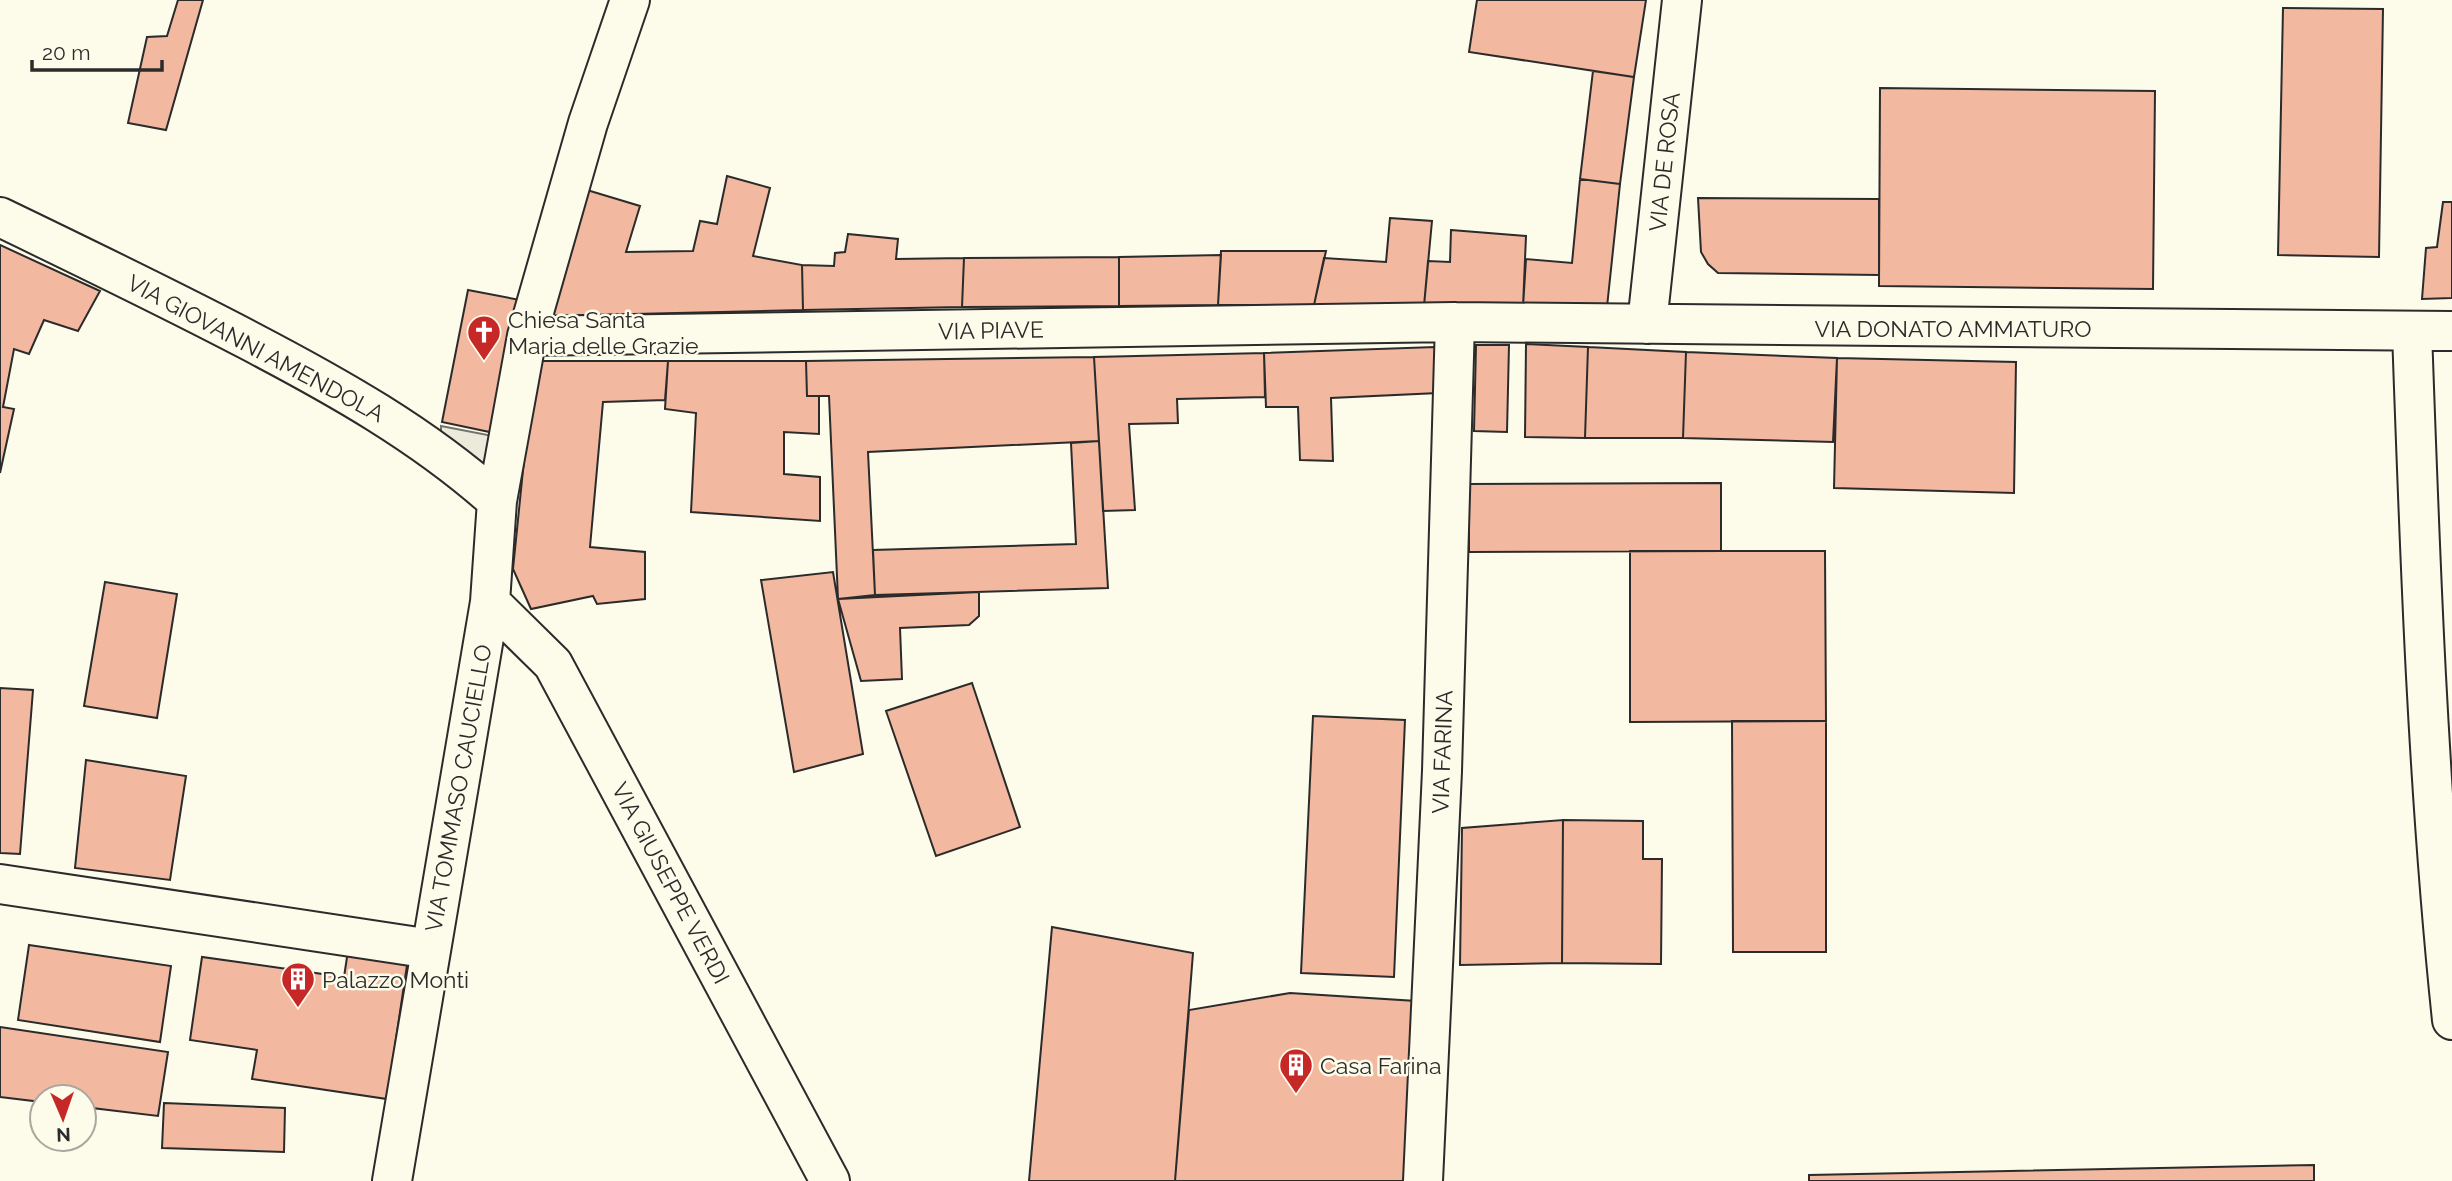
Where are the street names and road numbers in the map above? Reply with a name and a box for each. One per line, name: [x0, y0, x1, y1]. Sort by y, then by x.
street label: VIA DE ROSA: [1643, 91, 1685, 233]
street label: VIA GIOVANNI AMENDOLA: [123, 269, 390, 428]
street label: VIA DONATO AMMATURO: [1815, 315, 2091, 342]
street label: VIA PIAVE: [938, 316, 1044, 344]
street label: VIA TOMMASO CAUCIELLO: [419, 642, 497, 934]
street label: VIA FARINA: [1426, 689, 1458, 814]
street label: VIA GIUSEPPE VERDI: [606, 778, 736, 988]

